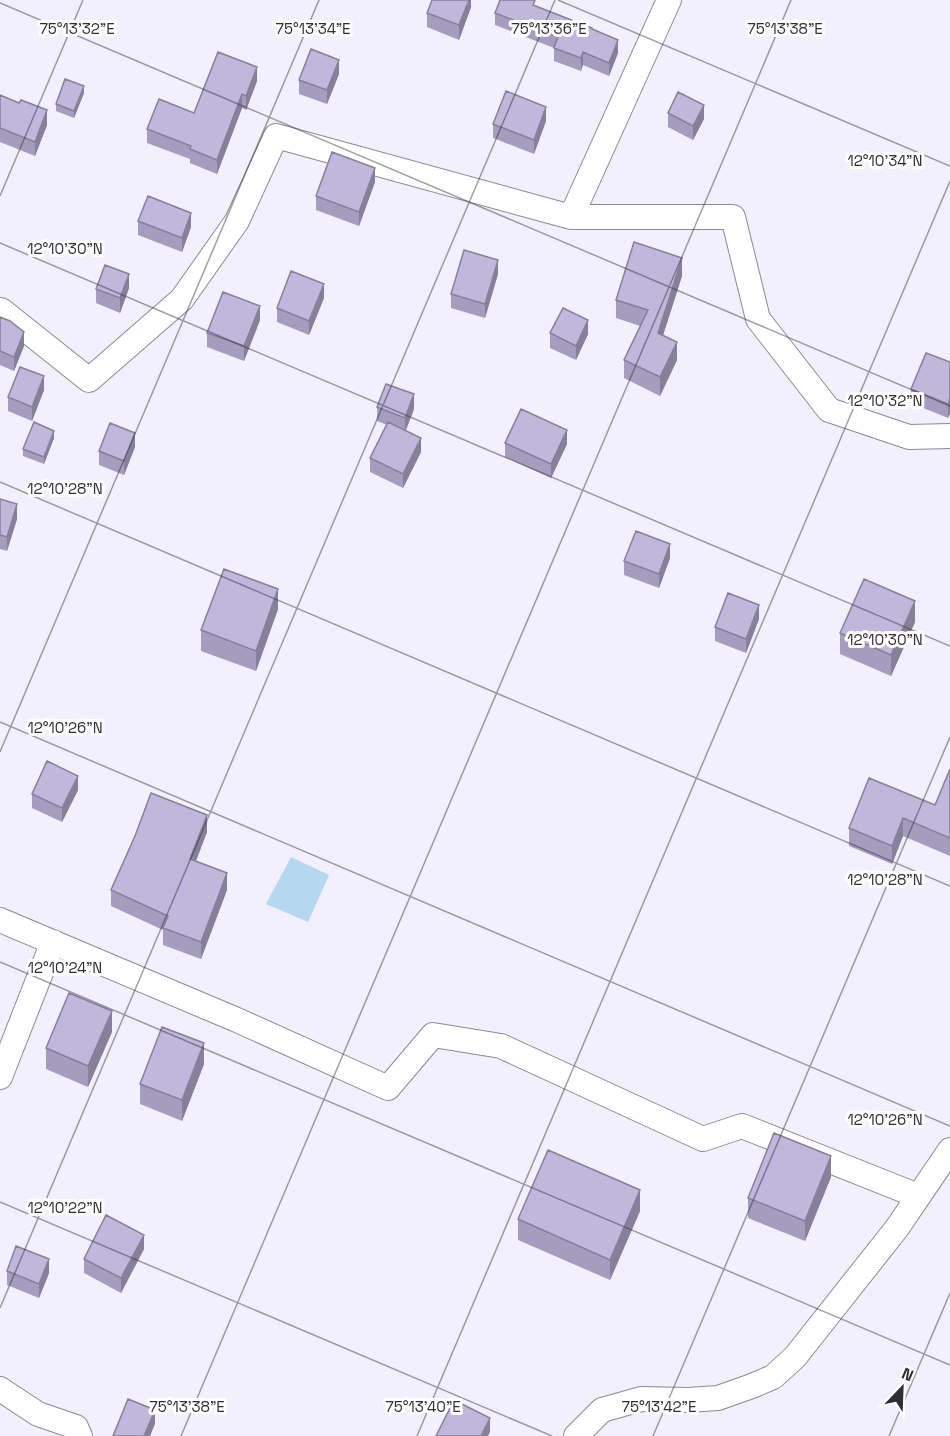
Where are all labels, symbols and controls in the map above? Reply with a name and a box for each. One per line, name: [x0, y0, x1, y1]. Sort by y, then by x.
text: 75°13'32"E: [39, 19, 115, 38]
text: 75°13'34"E: [276, 19, 350, 38]
text: 75°13'36"E: [511, 19, 587, 38]
text: 75°13'38"E: [747, 19, 823, 38]
text: 12°10'34"N: [848, 151, 922, 170]
text: 12°10'30"N: [27, 239, 103, 258]
text: 12°10'32"N: [847, 391, 923, 410]
text: 12°10'28"N: [27, 479, 103, 498]
text: 12°10'30"N: [847, 630, 923, 649]
text: 12°10'26"N: [27, 718, 103, 737]
text: 12°10'28"N: [847, 870, 923, 889]
text: 12°10'24"N: [28, 958, 102, 977]
text: 12°10'26"N: [847, 1110, 923, 1129]
text: 12°10'22"N: [27, 1198, 103, 1217]
north arrow: [872, 1358, 932, 1418]
text: N: [899, 1363, 917, 1386]
text: 75°13'38"E: [149, 1397, 225, 1416]
text: 75°13'40"E: [385, 1397, 461, 1416]
text: 75°13'42"E: [622, 1397, 696, 1416]

